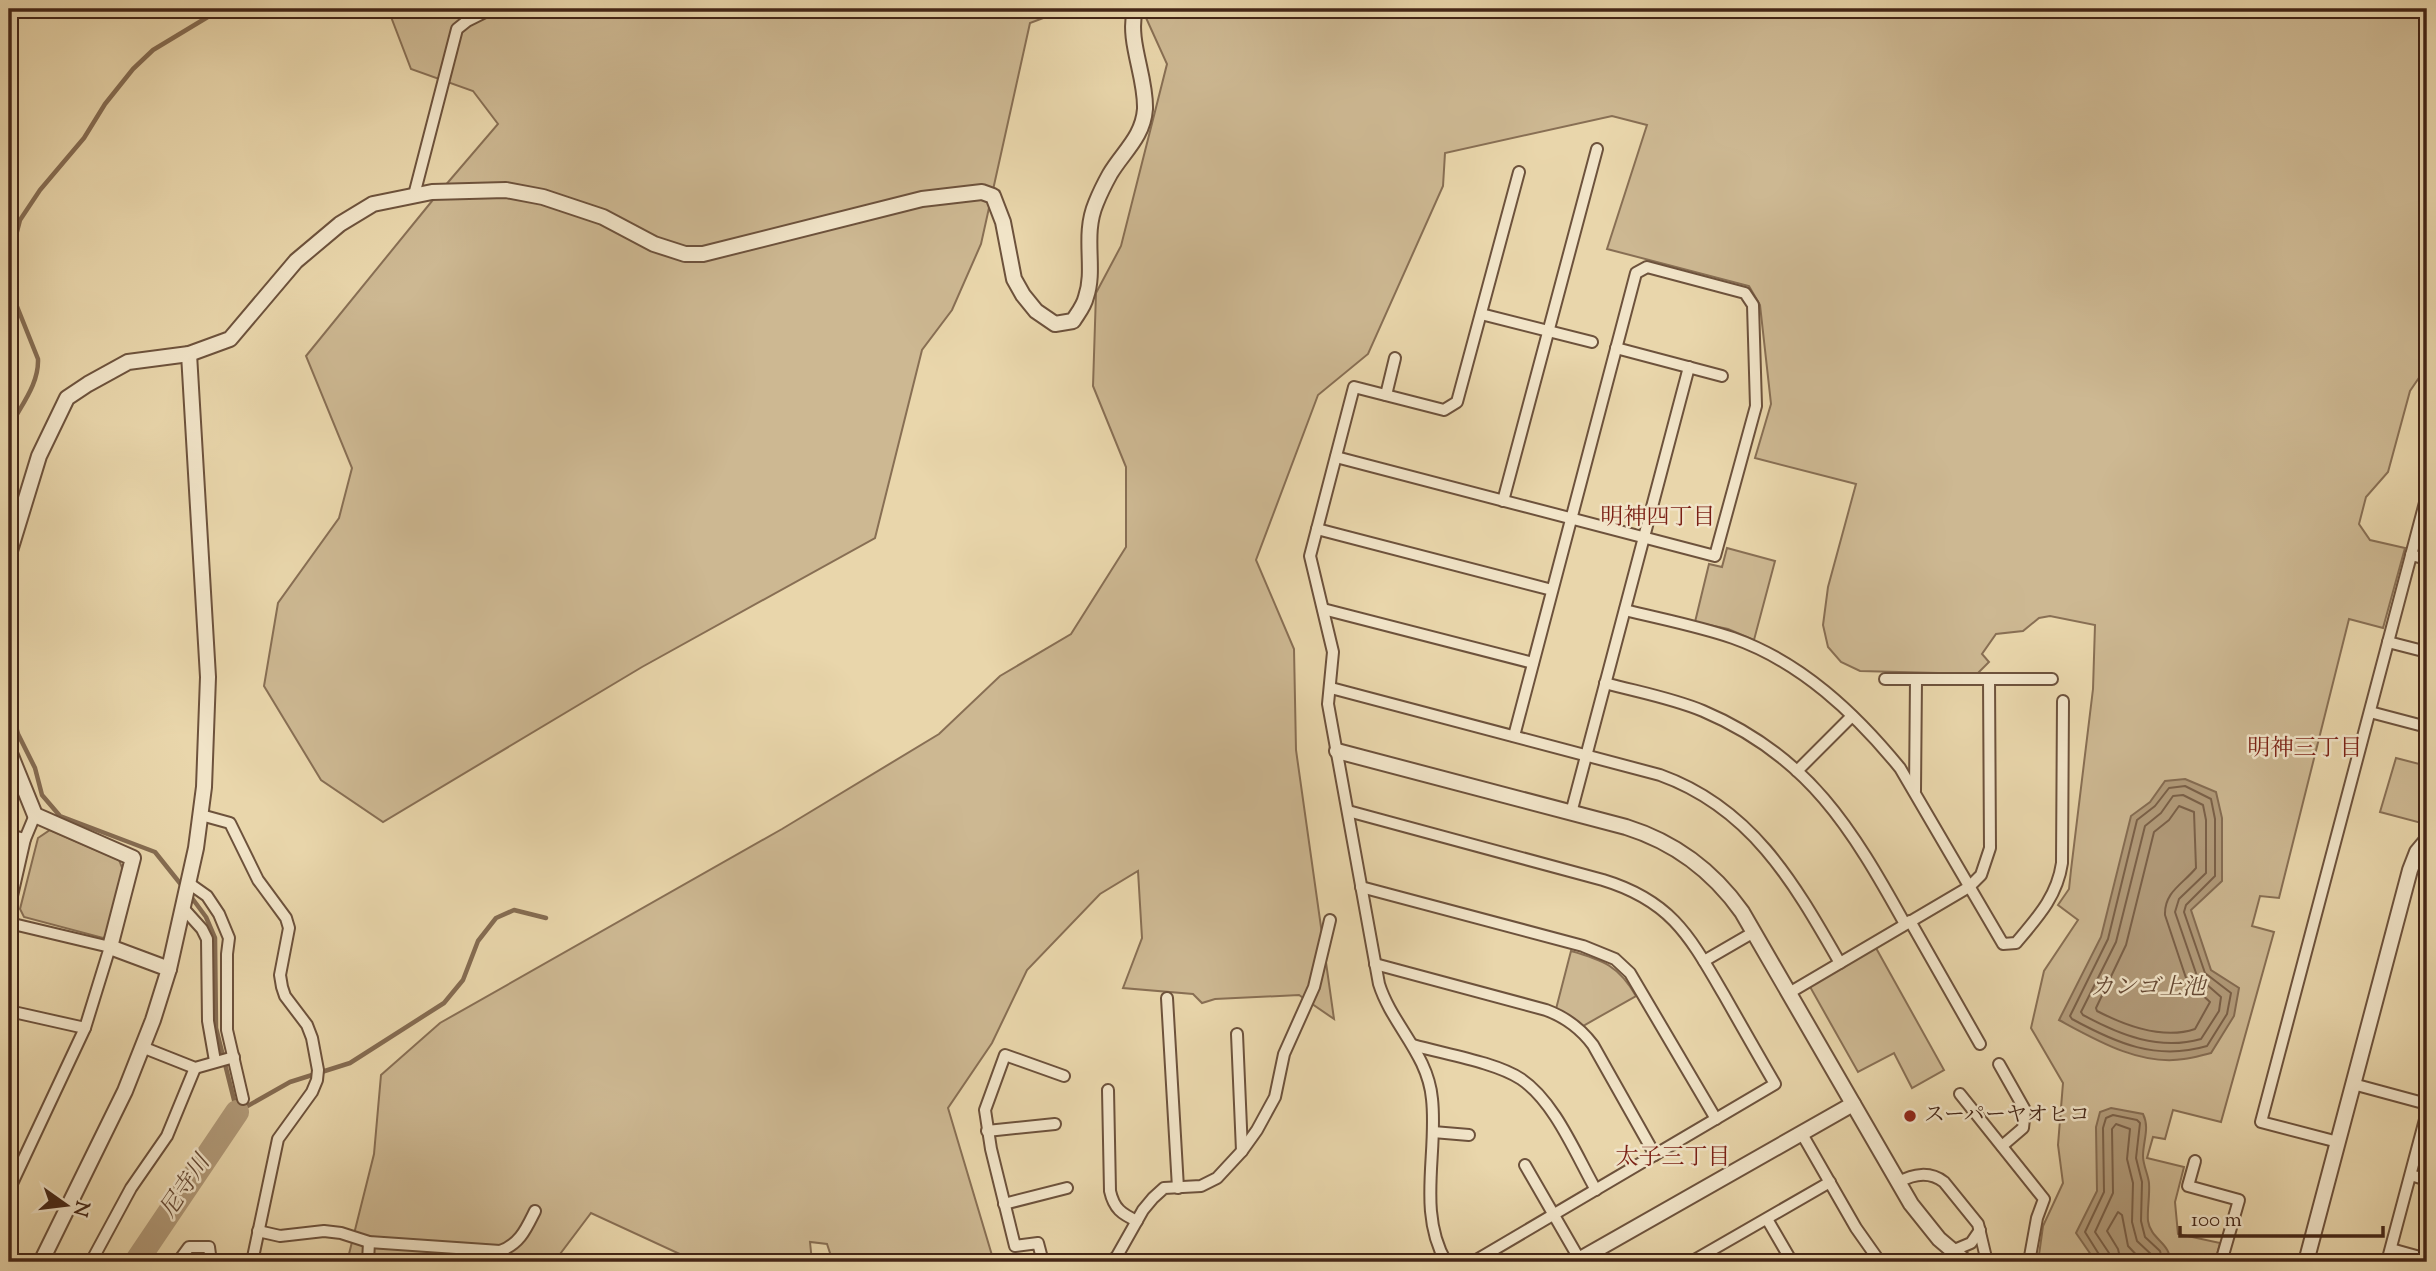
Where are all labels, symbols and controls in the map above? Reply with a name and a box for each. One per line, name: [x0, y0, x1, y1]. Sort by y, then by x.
district label: 明神四丁目: [1601, 502, 1716, 535]
district label: 明神三丁目: [2248, 733, 2363, 766]
water label: カンゴ上池: [2091, 972, 2209, 1005]
place label: スーパーヤオヒコ: [1924, 1101, 2090, 1131]
marker: スーパーヤオヒコ: [1902, 1108, 1918, 1124]
district label: 太子三丁目: [1616, 1142, 1731, 1175]
water label: 尼寺川: [153, 1147, 221, 1225]
north arrow: [32, 1170, 102, 1240]
scale bar: [2180, 1194, 2384, 1238]
text: N: [65, 1198, 95, 1219]
text: 100 m: [2191, 1206, 2242, 1236]

